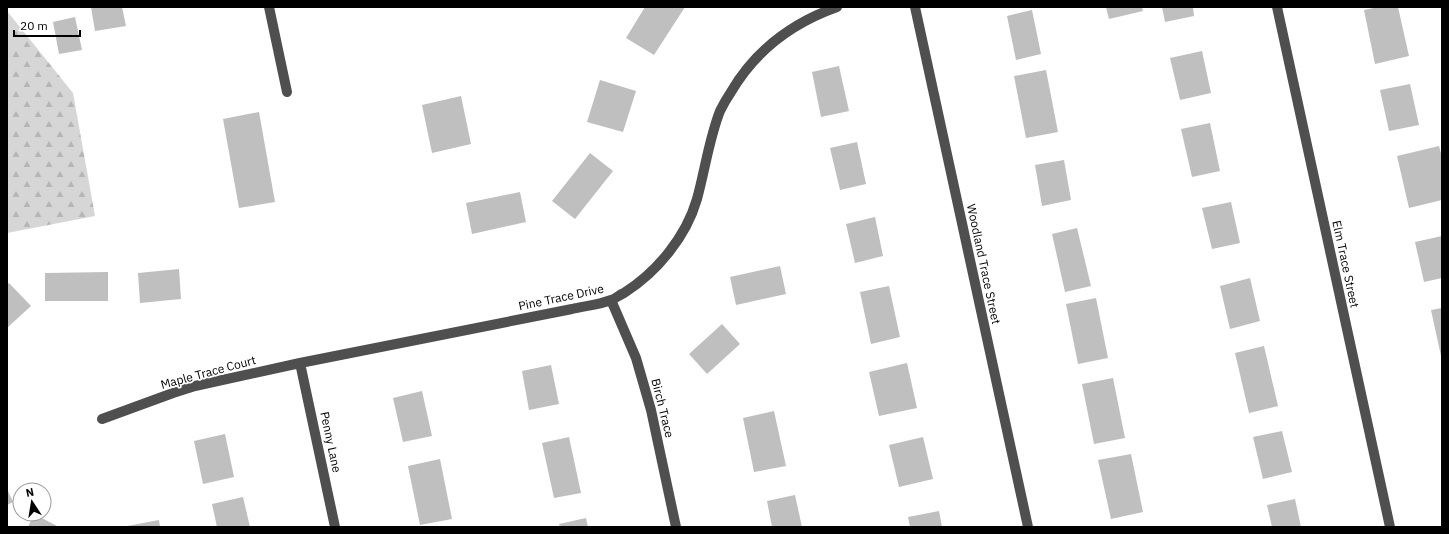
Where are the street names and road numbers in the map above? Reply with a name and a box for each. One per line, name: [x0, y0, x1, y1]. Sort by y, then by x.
street label: Woodland Trace Street: [964, 202, 1004, 326]
street label: Elm Trace Street: [1329, 219, 1363, 309]
street label: Pine Trace Drive: [517, 281, 605, 313]
street label: Maple Trace Court: [159, 352, 257, 392]
street label: Birch Trace: [648, 377, 678, 440]
street label: Penny Lane: [317, 410, 345, 474]

